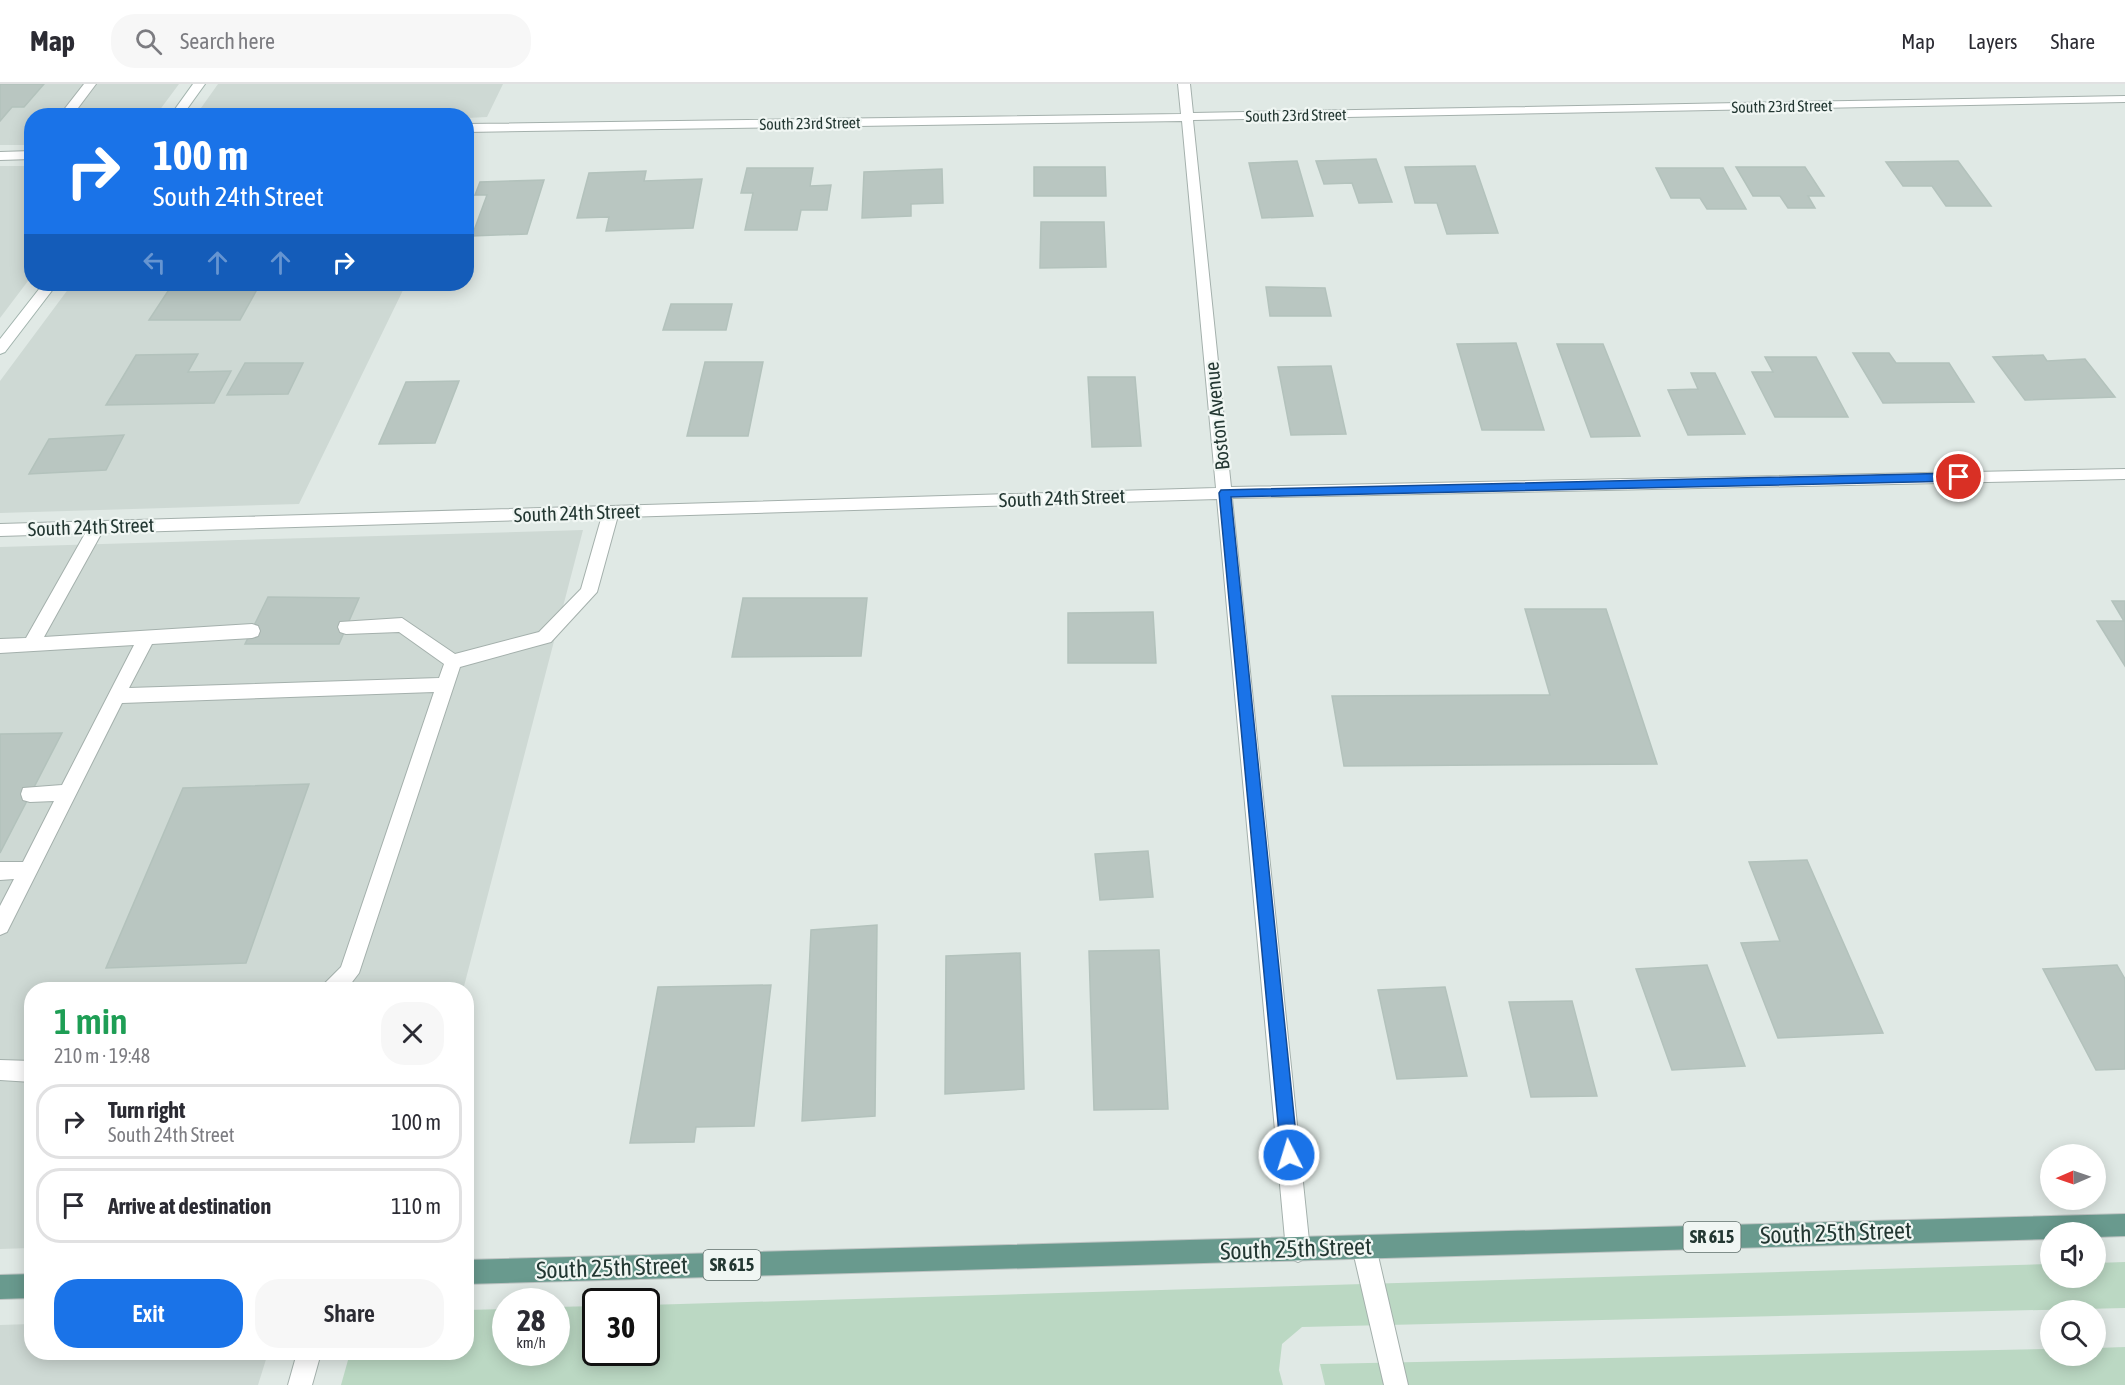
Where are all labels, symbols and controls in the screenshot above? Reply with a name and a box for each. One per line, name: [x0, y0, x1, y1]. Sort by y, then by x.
search box: [111, 14, 531, 68]
text: Map: [30, 25, 75, 57]
icon: search: [132, 25, 165, 58]
text: Search here: [180, 28, 275, 54]
text: Map: [1901, 29, 1935, 53]
text: Layers: [1968, 29, 2018, 53]
text: Share: [2051, 29, 2095, 53]
street label: South 23rd Street: [1731, 96, 1833, 116]
street label: South 23rd Street: [1245, 105, 1347, 125]
street label: South 23rd Street: [759, 113, 861, 133]
text: 100 m: [153, 131, 248, 179]
icon: right: [54, 132, 132, 210]
text: South 24th Street: [153, 181, 324, 212]
icon: left: [138, 246, 171, 279]
icon: ahead: [201, 246, 234, 279]
icon: ahead: [264, 246, 297, 279]
icon: right: [327, 246, 360, 279]
street label: Boston Avenue: [1199, 361, 1234, 471]
pin: [1933, 451, 1984, 502]
icon: arrive: [1942, 460, 1975, 493]
street label: South 24th Street: [998, 484, 1126, 511]
street label: South 24th Street: [513, 499, 641, 526]
street label: South 24th Street: [27, 513, 155, 540]
text: 1 min: [54, 1000, 128, 1042]
button: close: [381, 1002, 444, 1065]
text: 210 m · 19:48: [54, 1044, 150, 1067]
text: Turn right: [108, 1097, 185, 1123]
icon: right: [57, 1105, 90, 1138]
text: 100 m: [391, 1109, 441, 1135]
text: South 24th Street: [108, 1123, 235, 1146]
position arrow: [1257, 1123, 1321, 1187]
north arrow: [2040, 1144, 2106, 1210]
map controls: [2040, 1144, 2106, 1366]
icon: arrive: [57, 1189, 90, 1222]
text: Arrive at destination: [108, 1193, 271, 1219]
text: 110 m: [391, 1193, 441, 1219]
street label: South 25th Street: [1760, 1216, 1912, 1249]
road number: SR 615: [1684, 1222, 1740, 1252]
button: sound: [2040, 1222, 2106, 1288]
street label: South 25th Street: [1220, 1232, 1372, 1265]
road number: SR 615: [704, 1250, 760, 1280]
street label: South 25th Street: [536, 1251, 688, 1284]
button: Exit: [54, 1279, 243, 1348]
button: Share: [255, 1279, 444, 1348]
speed limit sign: 30: [582, 1288, 660, 1366]
button: search: [2040, 1300, 2106, 1366]
text: 28: [517, 1303, 545, 1337]
text: km/h: [516, 1334, 546, 1351]

